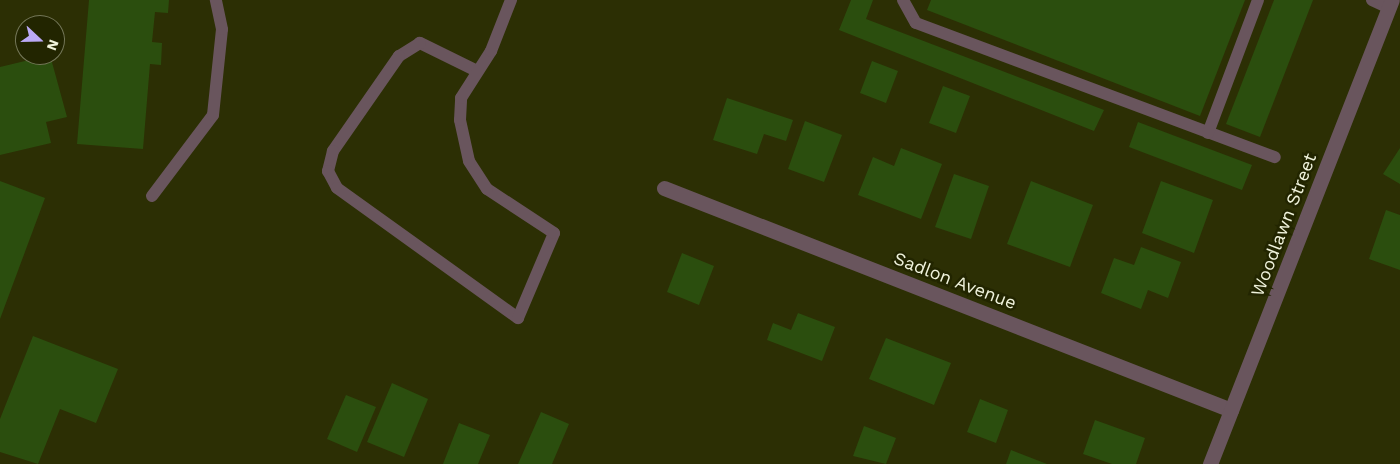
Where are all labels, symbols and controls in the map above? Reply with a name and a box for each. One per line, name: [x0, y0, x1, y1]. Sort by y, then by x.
north arrow: [15, 15, 65, 65]
text: N: [44, 37, 62, 53]
street label: Woodlawn Street: [1247, 150, 1321, 300]
street label: Sadlon Avenue: [890, 248, 1020, 314]

